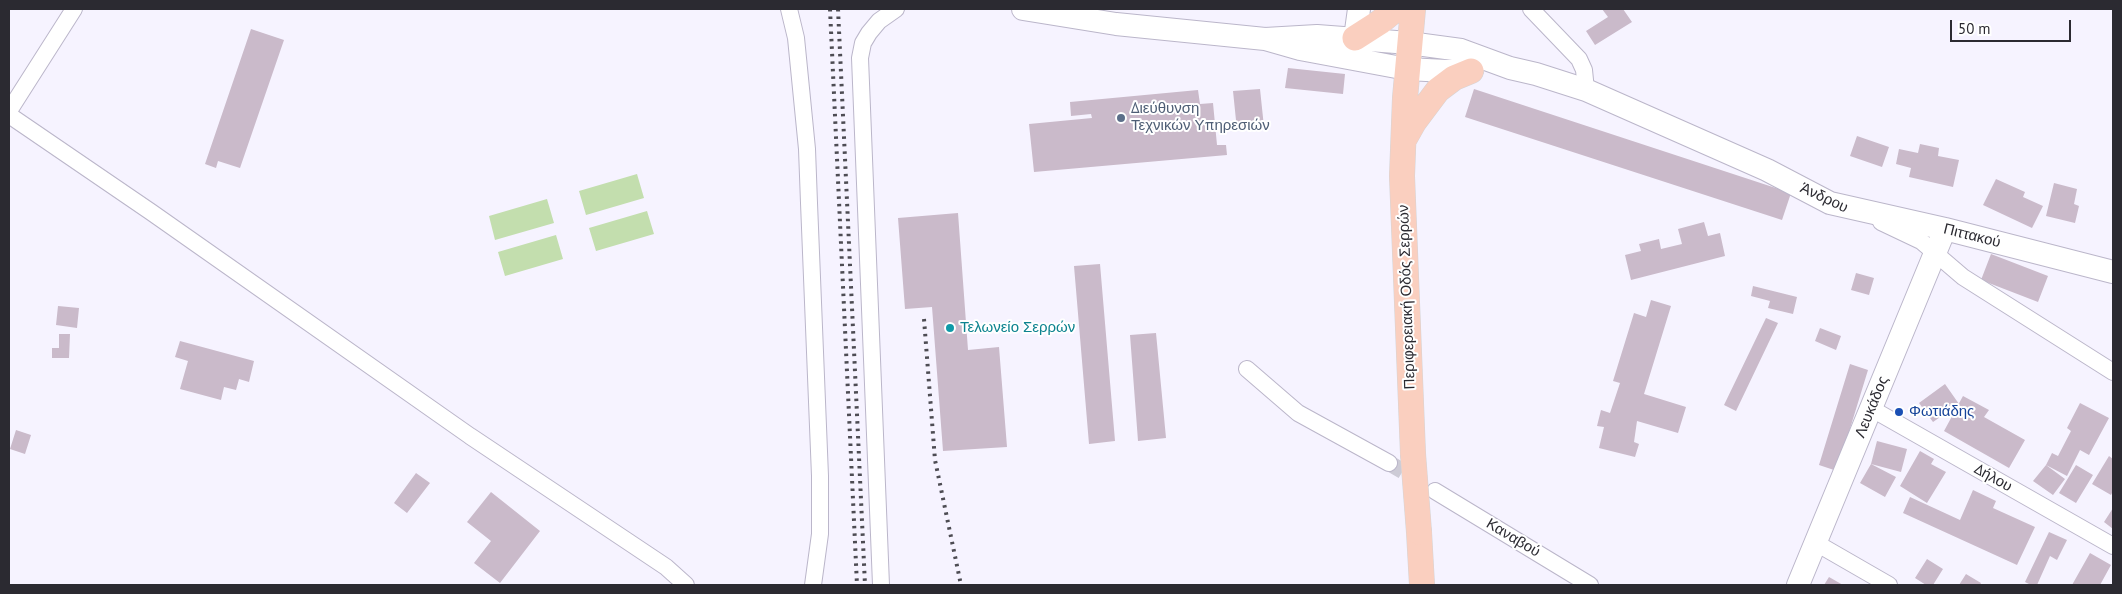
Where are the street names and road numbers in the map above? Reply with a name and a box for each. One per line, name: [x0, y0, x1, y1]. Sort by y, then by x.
street label: Άνδρου: [1797, 179, 1851, 217]
street label: Περιφερειακή Οδός Σερρών: [1395, 204, 1419, 390]
street label: Πιττακού: [1942, 220, 2002, 252]
street label: Λευκάδος: [1852, 374, 1892, 440]
street label: Δήλου: [1971, 460, 2015, 496]
street label: Καναβού: [1483, 515, 1543, 561]

